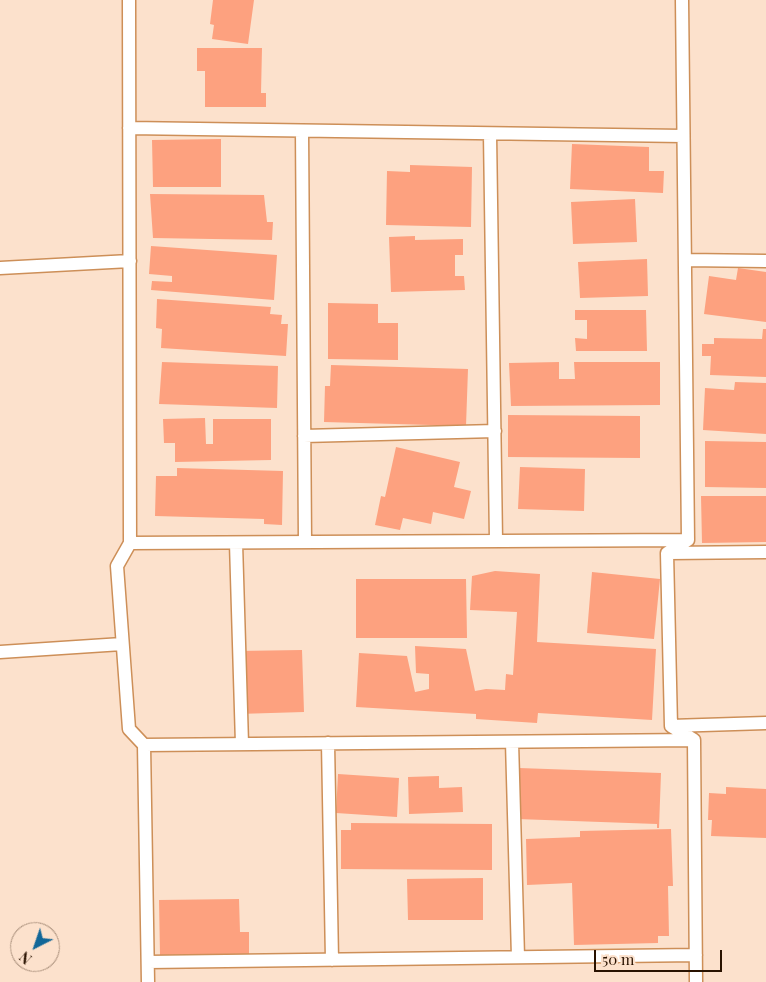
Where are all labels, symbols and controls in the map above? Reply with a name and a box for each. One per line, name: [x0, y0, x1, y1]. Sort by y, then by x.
north arrow: [10, 922, 60, 972]
scale bar: [596, 940, 724, 972]
text: N: [15, 947, 36, 968]
text: 50 m: [602, 949, 634, 969]

